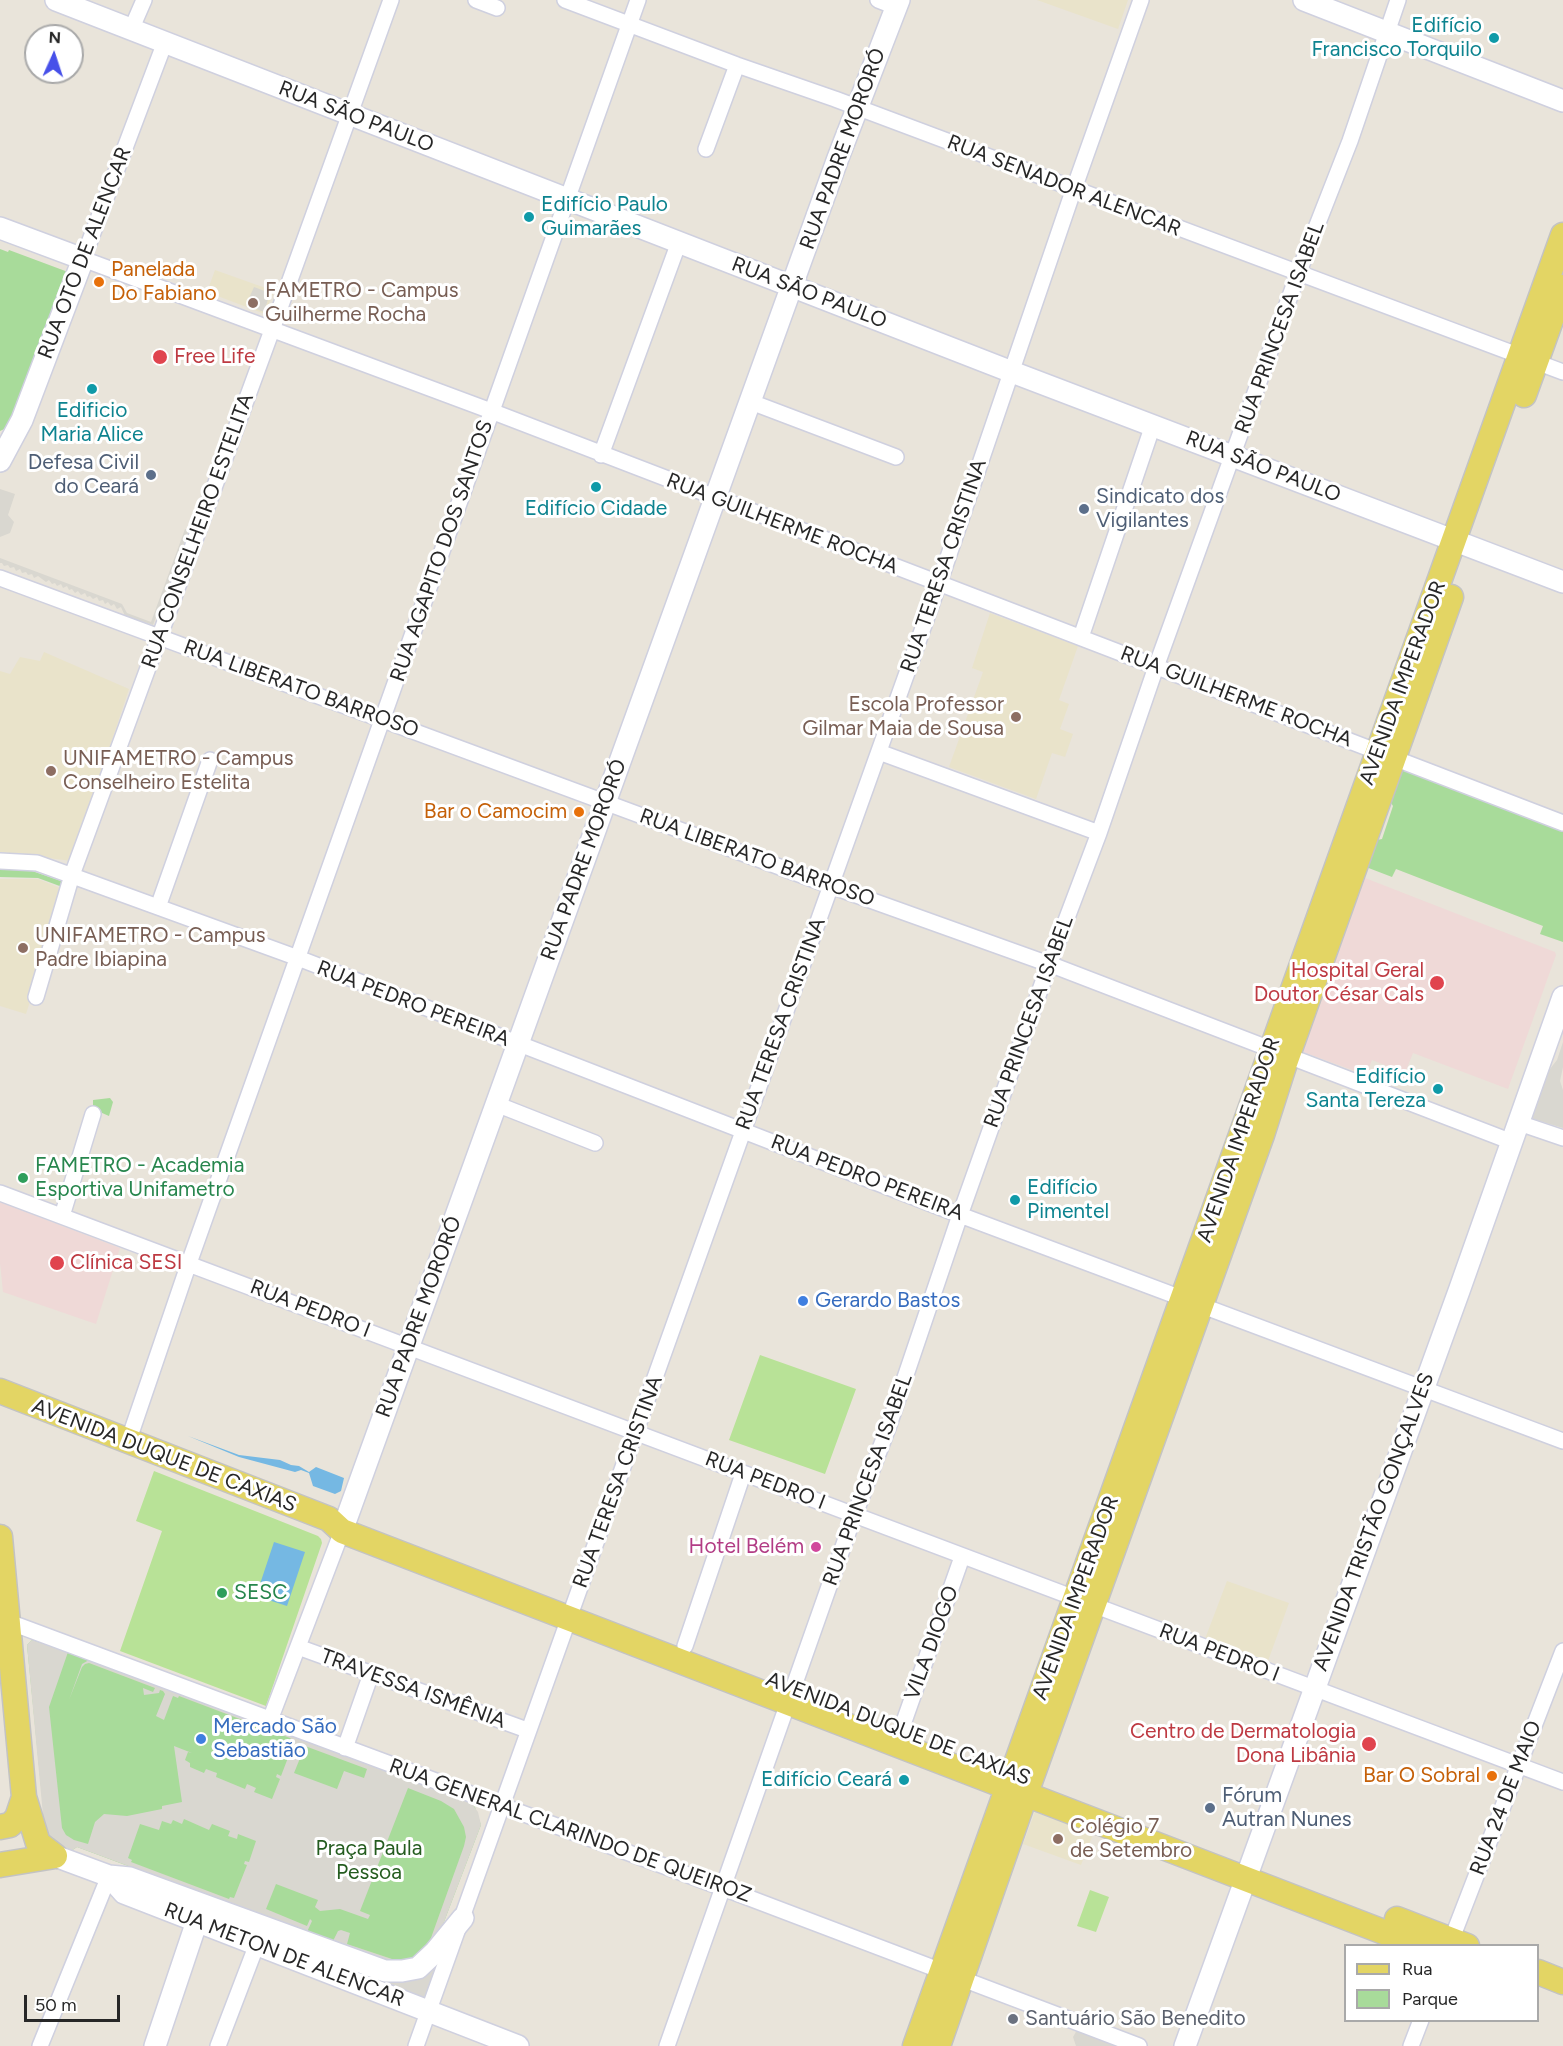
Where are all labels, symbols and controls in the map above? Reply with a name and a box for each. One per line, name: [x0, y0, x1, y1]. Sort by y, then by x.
place label: Edifício Francisco Torquilo: [1311, 13, 1482, 63]
north arrow: [24, 24, 84, 84]
text: N: [48, 28, 62, 47]
marker: Edifício Francisco Torquilo: [1487, 31, 1501, 45]
street label: RUA PADRE MORORÓ: [795, 45, 891, 253]
street label: RUA SÃO PAULO: [275, 76, 437, 158]
street label: RUA SENADOR ALENCAR: [943, 130, 1185, 242]
street label: RUA OTO DE ALENCAR: [33, 143, 137, 363]
place label: Edifício Paulo Guimarães: [541, 192, 668, 242]
marker: Edifício Paulo Guimarães: [522, 210, 536, 224]
street label: RUA PRINCESA ISABEL: [1230, 219, 1330, 437]
street label: RUA SÃO PAULO: [728, 252, 890, 334]
place label: Panelada Do Fabiano: [111, 257, 217, 307]
marker: Panelada Do Fabiano: [92, 275, 106, 289]
place label: FAMETRO - Campus Guilherme Rocha: [265, 278, 459, 328]
marker: FAMETRO - Campus Guilherme Rocha: [246, 296, 260, 310]
place label: Free Life: [174, 344, 255, 370]
marker: Free Life: [151, 348, 169, 366]
marker: Edificio Maria Alice: [85, 382, 99, 396]
street label: RUA CONSELHEIRO ESTELITA: [137, 390, 259, 672]
place label: Edificio Maria Alice: [41, 398, 143, 448]
street label: RUA AGAPITO DOS SANTOS: [385, 417, 499, 685]
street label: RUA SÃO PAULO: [1182, 426, 1344, 508]
place label: Defesa Civil do Ceará: [28, 450, 139, 500]
street label: RUA TERESA CRISTINA: [896, 456, 992, 676]
marker: Defesa Civil do Ceará: [144, 468, 158, 482]
street label: RUA GUILHERME ROCHA: [663, 468, 901, 580]
marker: Edifício Cidade: [589, 480, 603, 494]
place label: Sindicato dos Vigilantes: [1096, 484, 1224, 534]
place label: Edifício Cidade: [525, 496, 667, 522]
marker: Sindicato dos Vigilantes: [1077, 502, 1091, 516]
street label: AVENIDA IMPERADOR: [1354, 577, 1452, 789]
street label: RUA LIBERATO BARROSO: [180, 635, 422, 743]
street label: RUA GUILHERME ROCHA: [1117, 641, 1355, 753]
place label: Escola Professor Gilmar Maia de Sousa: [802, 692, 1004, 742]
marker: Escola Professor Gilmar Maia de Sousa: [1009, 710, 1023, 724]
place label: UNIFAMETRO - Campus Conselheiro Estelita: [63, 746, 293, 796]
street label: RUA PADRE MORORÓ: [536, 756, 632, 964]
marker: UNIFAMETRO - Campus Conselheiro Estelita: [44, 764, 58, 778]
place label: Bar o Camocim: [424, 799, 567, 825]
street label: RUA LIBERATO BARROSO: [636, 804, 878, 912]
marker: Bar o Camocim: [572, 805, 586, 819]
street label: RUA PRINCESA ISABEL: [979, 913, 1079, 1131]
street label: RUA TERESA CRISTINA: [731, 914, 831, 1134]
place label: UNIFAMETRO - Campus Padre Ibiapina: [35, 923, 265, 973]
marker: UNIFAMETRO - Campus Padre Ibiapina: [16, 941, 30, 955]
street label: RUA PEDRO PEREIRA: [313, 956, 513, 1052]
place label: Hospital Geral Doutor César Cals: [1254, 958, 1424, 1008]
marker: Hospital Geral Doutor César Cals: [1428, 974, 1446, 992]
street label: AVENIDA IMPERADOR: [1192, 1034, 1286, 1246]
place label: Edifício Santa Tereza: [1306, 1064, 1426, 1114]
marker: Edifício Santa Tereza: [1431, 1082, 1445, 1096]
street label: RUA PEDRO PEREIRA: [767, 1130, 967, 1226]
place label: FAMETRO - Academia Esportiva Unifametro: [35, 1153, 244, 1203]
marker: FAMETRO - Academia Esportiva Unifametro: [16, 1171, 30, 1185]
place label: Edifício Pimentel: [1027, 1175, 1109, 1225]
marker: Edifício Pimentel: [1008, 1193, 1022, 1207]
street label: RUA PADRE MORORÓ: [371, 1213, 467, 1421]
place label: Clínica SESI: [70, 1250, 182, 1276]
marker: Clínica SESI: [48, 1254, 66, 1272]
street label: RUA PEDRO I: [246, 1275, 374, 1343]
place label: Gerardo Bastos: [815, 1288, 960, 1314]
marker: Gerardo Bastos: [796, 1294, 810, 1308]
street label: AVENIDA TRISTÃO GONÇALVES: [1308, 1370, 1440, 1674]
street label: RUA PRINCESA ISABEL: [818, 1371, 918, 1589]
street label: RUA TERESA CRISTINA: [568, 1372, 668, 1592]
street label: AVENIDA DUQUE DE CAXIAS: [28, 1394, 300, 1518]
street label: RUA PEDRO I: [701, 1447, 829, 1515]
street label: AVENIDA IMPERADOR: [1027, 1492, 1125, 1704]
place label: Hotel Belém: [689, 1534, 804, 1560]
marker: Hotel Belém: [809, 1540, 823, 1554]
place label: SESC: [234, 1580, 287, 1606]
street label: VILA DIOGO: [900, 1583, 964, 1703]
marker: SESC: [215, 1586, 229, 1600]
street label: RUA PEDRO I: [1155, 1619, 1283, 1687]
street label: TRAVESSA ISMÊNIA: [317, 1644, 509, 1734]
street label: AVENIDA DUQUE DE CAXIAS: [762, 1667, 1034, 1791]
place label: Mercado São Sebastião: [213, 1714, 337, 1764]
street label: RUA 24 DE MAIO: [1465, 1717, 1547, 1879]
place label: Centro de Dermatologia Dona Libânia: [1130, 1719, 1356, 1769]
marker: Mercado São Sebastião: [194, 1732, 208, 1746]
marker: Centro de Dermatologia Dona Libânia: [1360, 1735, 1378, 1753]
street label: RUA GENERAL CLARINDO DE QUEIROZ: [385, 1754, 755, 1908]
place label: Bar O Sobral: [1363, 1763, 1480, 1789]
place label: Edifício Ceará: [761, 1767, 892, 1793]
marker: Bar O Sobral: [1485, 1769, 1499, 1783]
marker: Edifício Ceará: [897, 1773, 911, 1787]
place label: Fórum Autran Nunes: [1222, 1783, 1352, 1833]
marker: Fórum Autran Nunes: [1203, 1801, 1217, 1815]
place label: Colégio 7 de Setembro: [1070, 1814, 1192, 1864]
marker: Colégio 7 de Setembro: [1051, 1832, 1065, 1846]
park label: Praça Paula Pessoa: [316, 1836, 422, 1886]
street label: RUA METON DE ALENCAR: [160, 1897, 408, 2013]
legend: [1344, 1944, 1539, 2022]
text: Rua: [1402, 1958, 1433, 1980]
scale bar: [27, 1983, 123, 2021]
text: Parque: [1402, 1988, 1458, 2010]
text: 50 m: [35, 1994, 77, 2016]
place label: Santuário São Benedito: [1025, 2006, 1246, 2032]
marker: Santuário São Benedito: [1006, 2012, 1020, 2026]

